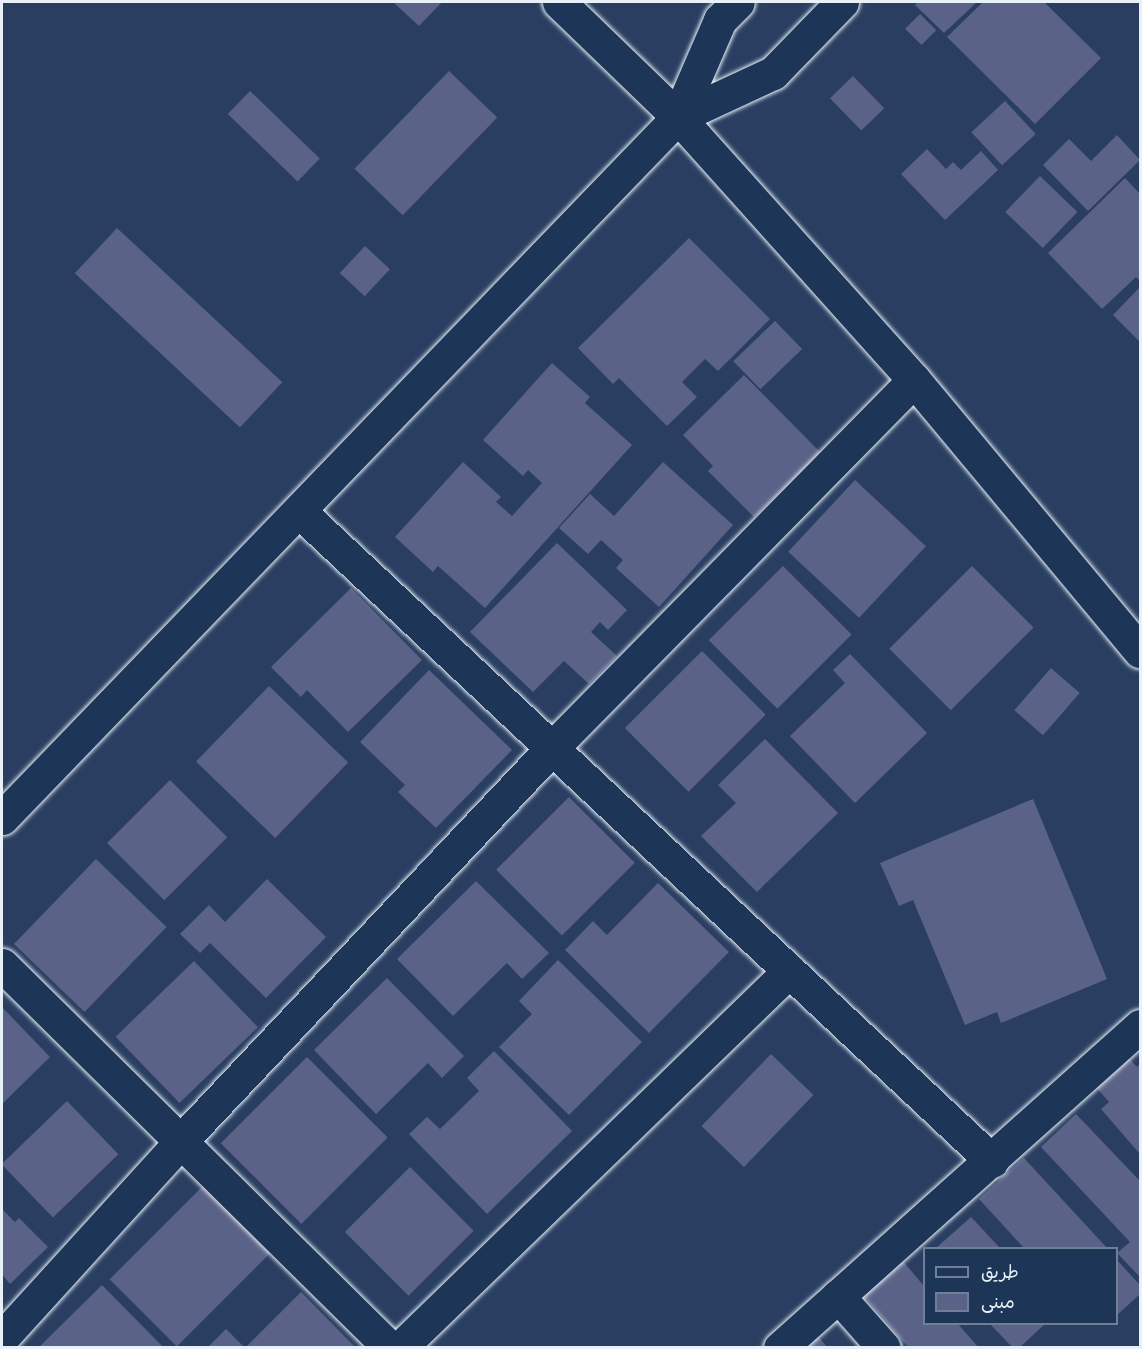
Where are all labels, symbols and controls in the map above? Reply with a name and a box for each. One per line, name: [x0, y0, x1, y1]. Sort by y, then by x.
legend: [923, 1247, 1118, 1325]
text: طريق: [981, 1257, 1019, 1284]
text: مبنى: [981, 1287, 1015, 1314]

